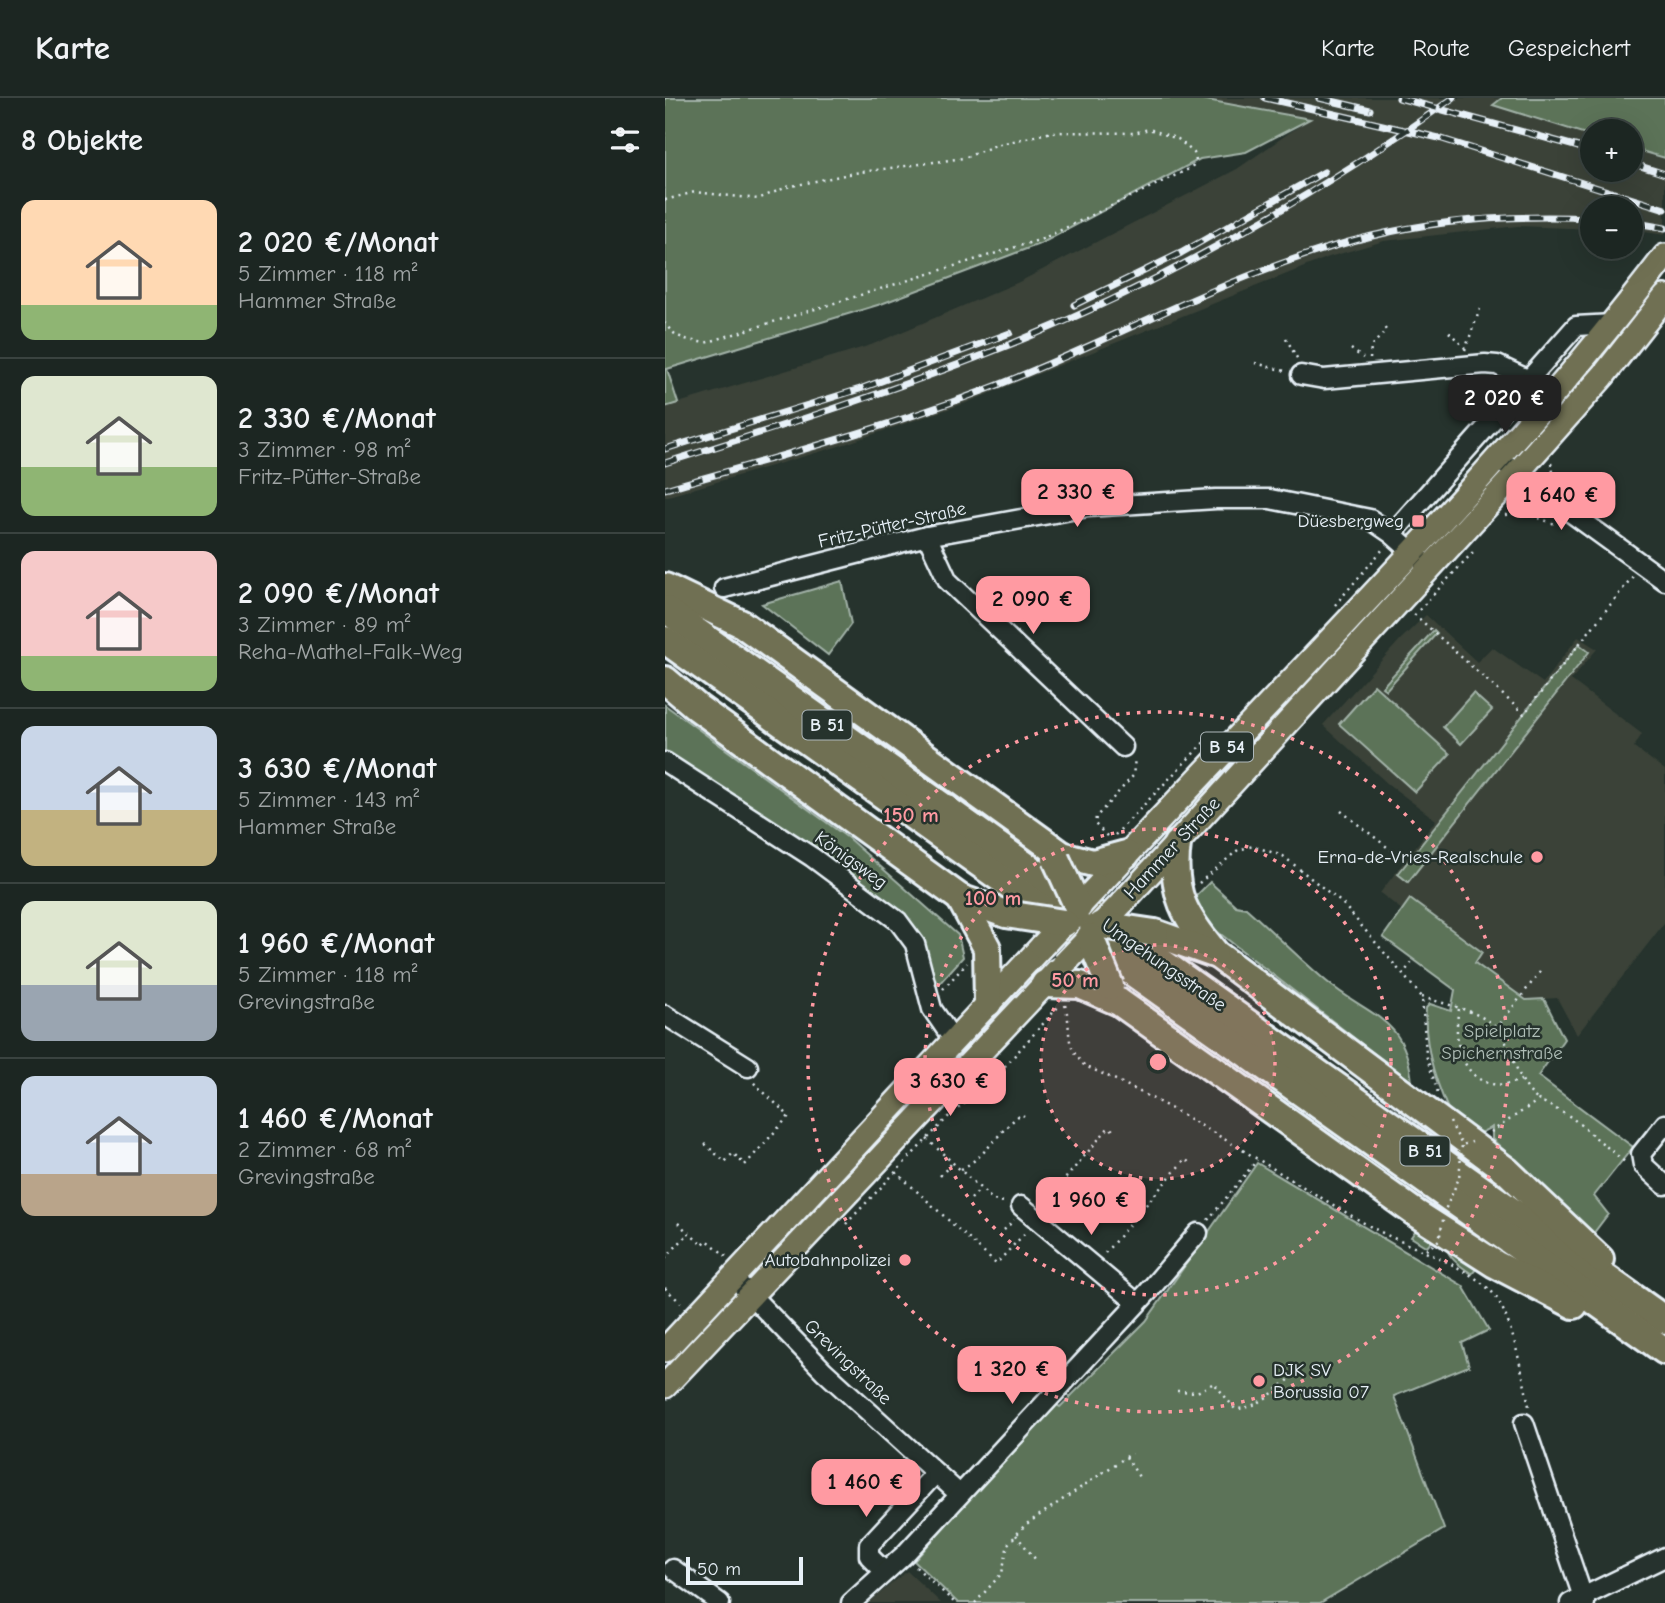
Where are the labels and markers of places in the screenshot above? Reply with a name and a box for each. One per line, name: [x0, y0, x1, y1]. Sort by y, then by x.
pin: 2 020 €: [1440, 376, 1570, 435]
pin: 2 330 €: [1012, 470, 1142, 529]
pin: 1 640 €: [1496, 472, 1626, 532]
place label: Düesbergweg: [1298, 510, 1404, 532]
marker: Düesbergweg: [1410, 513, 1426, 529]
pin: 2 090 €: [968, 576, 1098, 636]
place label: Erna-de-Vries-Realschule: [1317, 846, 1523, 868]
marker: Erna-de-Vries-Realschule: [1529, 849, 1545, 865]
centre of rings: [1146, 1050, 1170, 1074]
pin: 3 630 €: [885, 1058, 1015, 1118]
pin: 1 960 €: [1026, 1178, 1156, 1237]
place label: Autobahnpolizei: [764, 1249, 891, 1271]
marker: Autobahnpolizei: [897, 1252, 913, 1268]
pin: 1 320 €: [947, 1346, 1077, 1406]
place label: DJK SV Borussia 07: [1273, 1359, 1369, 1403]
marker: DJK SV Borussia 07: [1251, 1373, 1267, 1389]
pin: 1 460 €: [801, 1460, 931, 1519]

